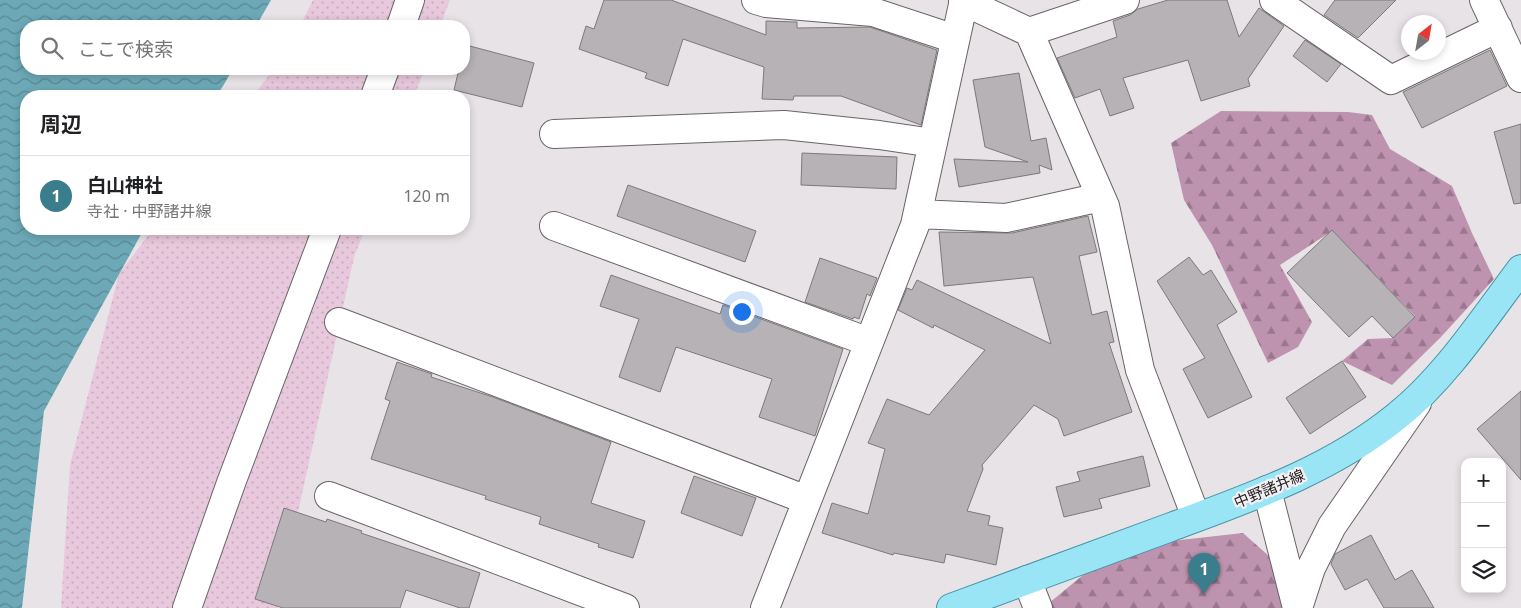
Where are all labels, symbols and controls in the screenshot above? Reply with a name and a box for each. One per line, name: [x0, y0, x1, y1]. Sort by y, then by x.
north arrow: [1401, 15, 1446, 60]
search box: [20, 20, 470, 75]
icon: search: [38, 34, 66, 62]
text: ここで検索: [78, 36, 173, 62]
text: 周辺: [40, 110, 82, 138]
text: 白山神社: [87, 172, 163, 198]
text: 1: [51, 185, 61, 207]
text: 120 m: [403, 185, 450, 207]
text: 寺社 · 中野諸井線: [87, 200, 212, 222]
your location: [729, 299, 755, 325]
map controls: [1461, 458, 1506, 593]
button: +: [1461, 458, 1506, 503]
street label: 中野諸井線: [1231, 464, 1307, 512]
button: −: [1461, 503, 1506, 548]
button: layers: [1461, 548, 1506, 593]
pin: 1: [1188, 553, 1220, 594]

